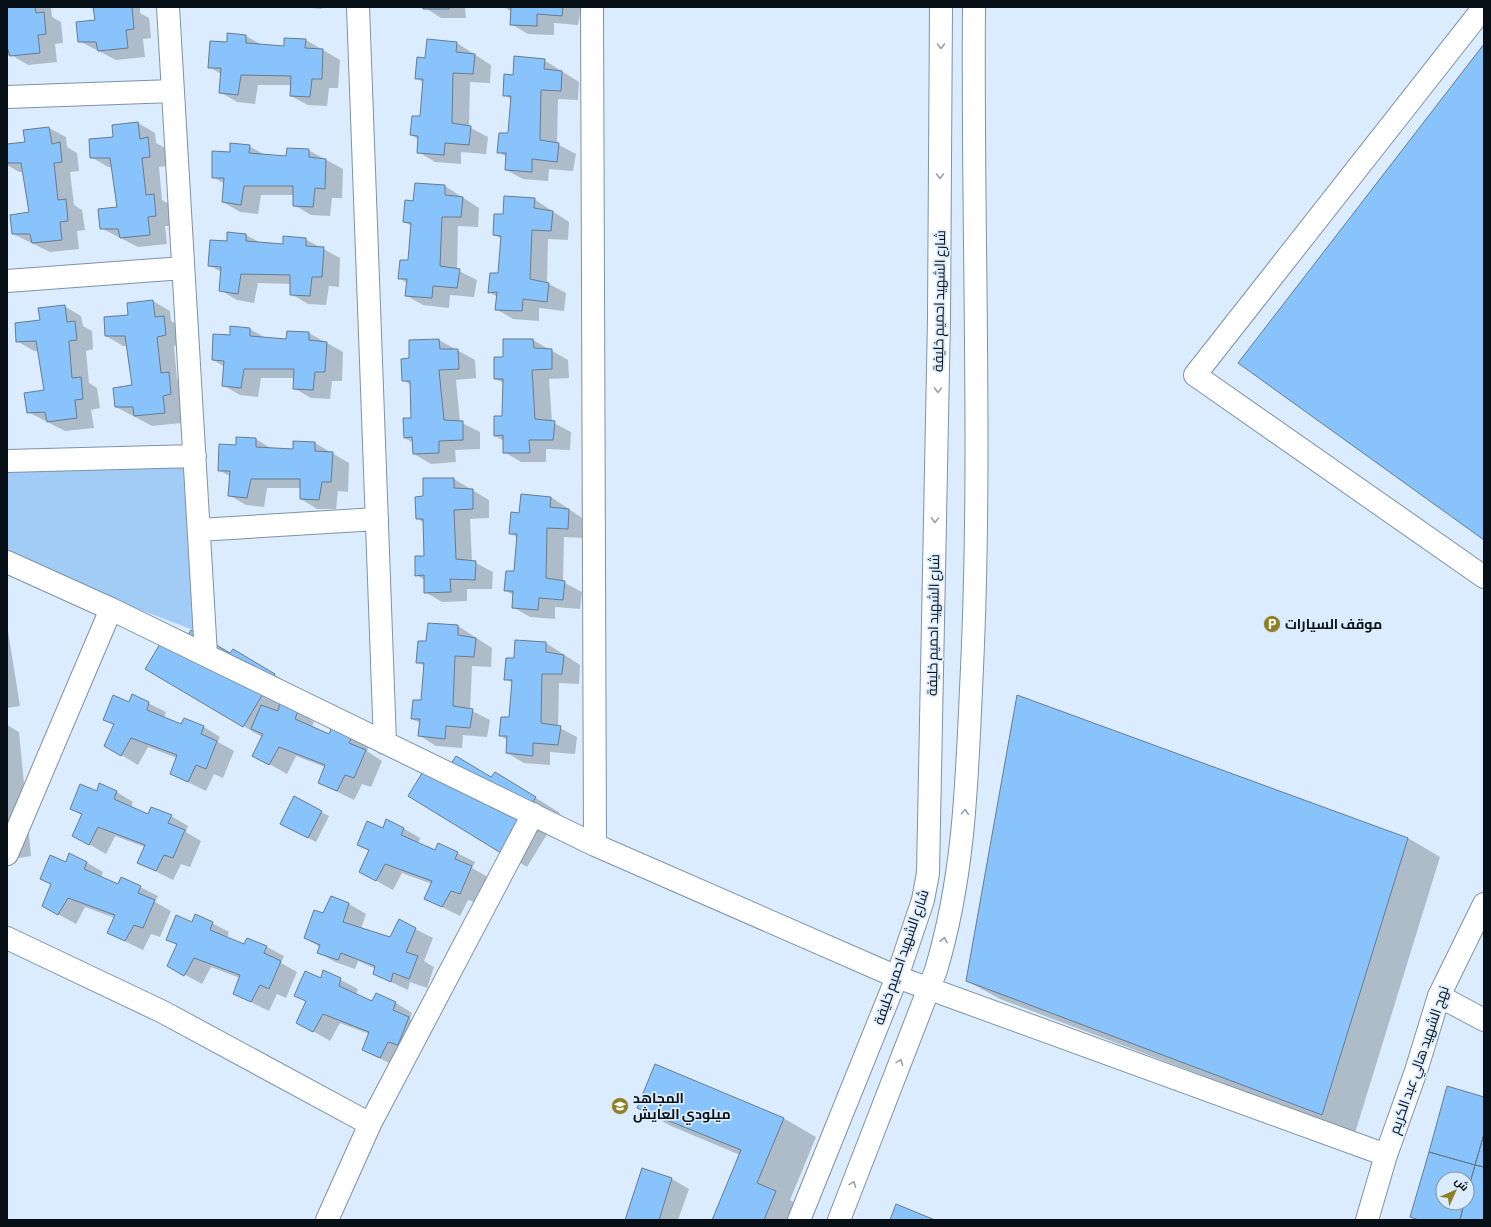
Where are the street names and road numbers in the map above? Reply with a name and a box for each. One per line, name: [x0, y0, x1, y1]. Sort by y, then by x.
street label: شارع الشهيد احميم خليفة: [930, 230, 950, 372]
street label: شارع الشهيد احميم خليفة: [924, 554, 944, 696]
street label: شارع الشهيد احميم خليفة: [870, 887, 934, 1027]
street label: نهج الشهيد هالي عبد الكريم: [1386, 984, 1456, 1138]

